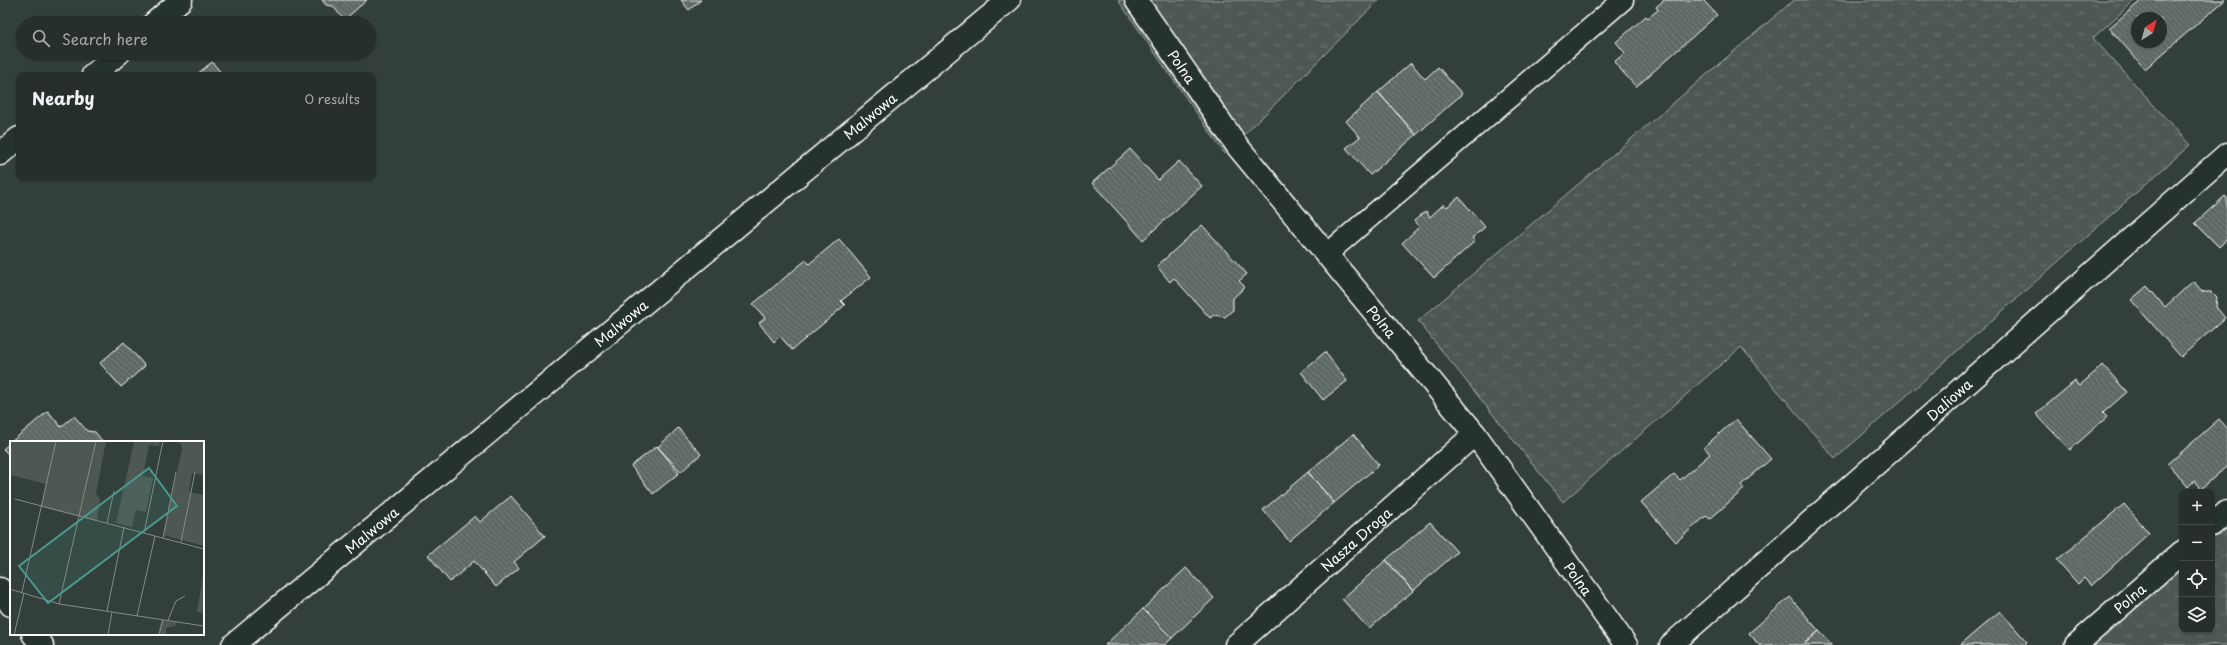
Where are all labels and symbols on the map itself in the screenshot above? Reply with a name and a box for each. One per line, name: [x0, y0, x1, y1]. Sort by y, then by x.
north arrow: [2131, 12, 2167, 48]
street label: Polna: [1163, 45, 1201, 88]
street label: Malwowa: [838, 87, 901, 144]
street label: Malwowa: [589, 294, 652, 351]
street label: Polna: [1362, 300, 1402, 342]
street label: Daliowa: [1922, 373, 1977, 425]
inset map: [10, 441, 204, 635]
street label: Malwowa: [340, 501, 403, 559]
street label: Nasza Droga: [1316, 502, 1396, 576]
street label: Polna: [1559, 558, 1598, 600]
street label: Polna: [2109, 578, 2150, 618]

